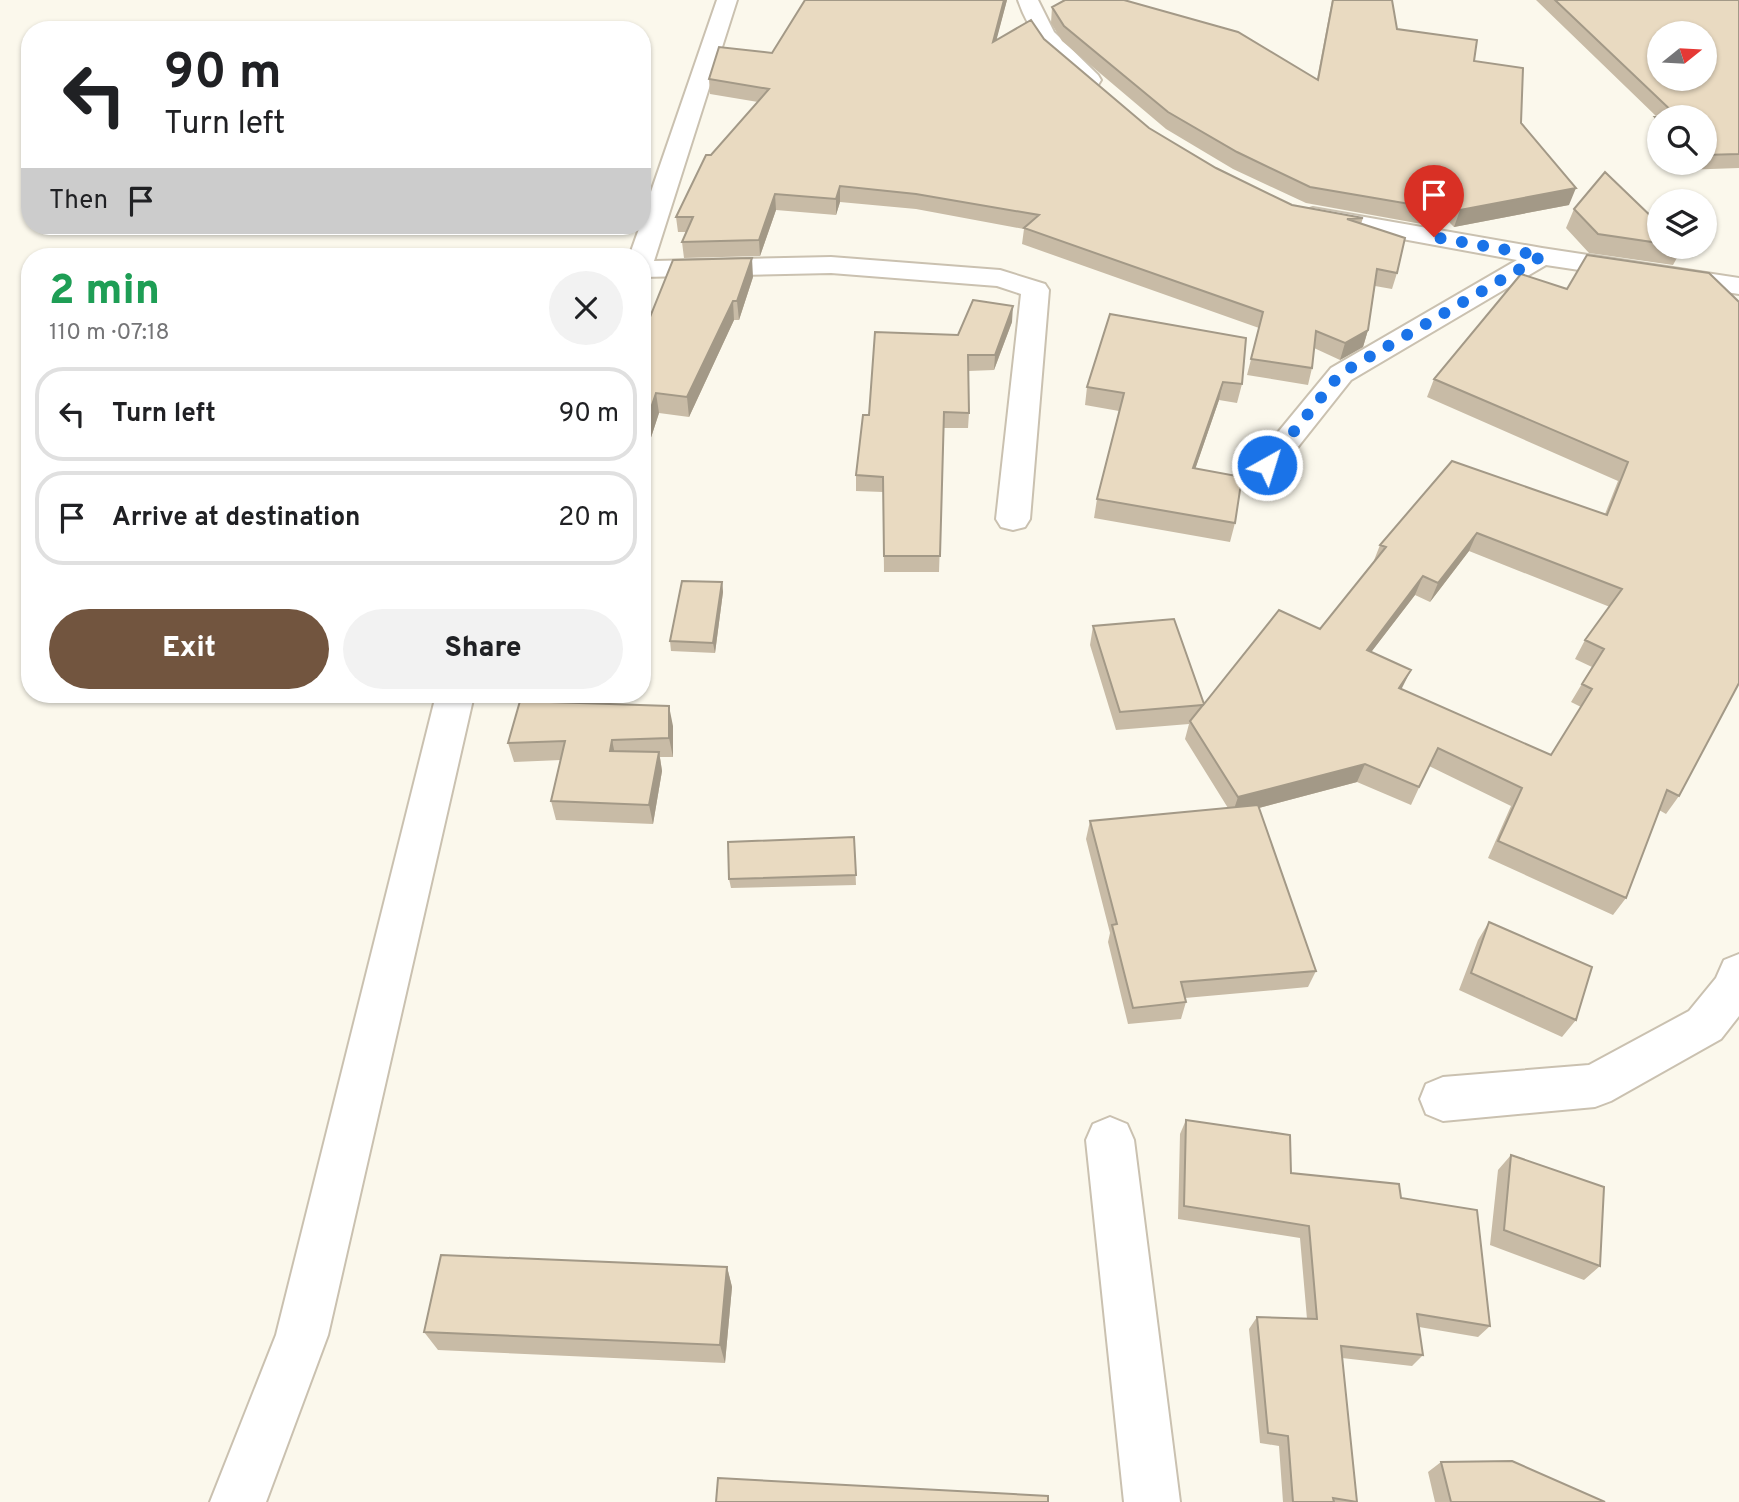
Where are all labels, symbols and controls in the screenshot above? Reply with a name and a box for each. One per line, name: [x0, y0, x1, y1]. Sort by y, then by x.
north arrow: [1647, 21, 1717, 91]
map controls: [1647, 21, 1717, 259]
text: 90 m: [164, 44, 282, 106]
icon: left: [49, 49, 140, 140]
text: Turn left: [164, 105, 285, 145]
button: search: [1647, 105, 1717, 175]
pin: [1404, 165, 1464, 237]
icon: arrive: [1415, 176, 1453, 214]
icon: arrive: [122, 182, 160, 220]
text: Then: [49, 185, 108, 218]
button: layers: [1647, 189, 1717, 259]
text: 2 min: [49, 266, 160, 319]
button: close: [549, 271, 623, 345]
text: 110 m · 07:18: [49, 319, 170, 348]
icon: left: [53, 395, 91, 433]
text: Turn left: [112, 398, 216, 431]
text: 90 m: [559, 398, 619, 431]
position arrow: [1230, 428, 1304, 502]
icon: arrive: [53, 499, 91, 537]
text: Arrive at destination: [112, 502, 360, 535]
text: 20 m: [558, 502, 619, 535]
button: Exit: [49, 609, 329, 689]
button: Share: [343, 609, 623, 689]

